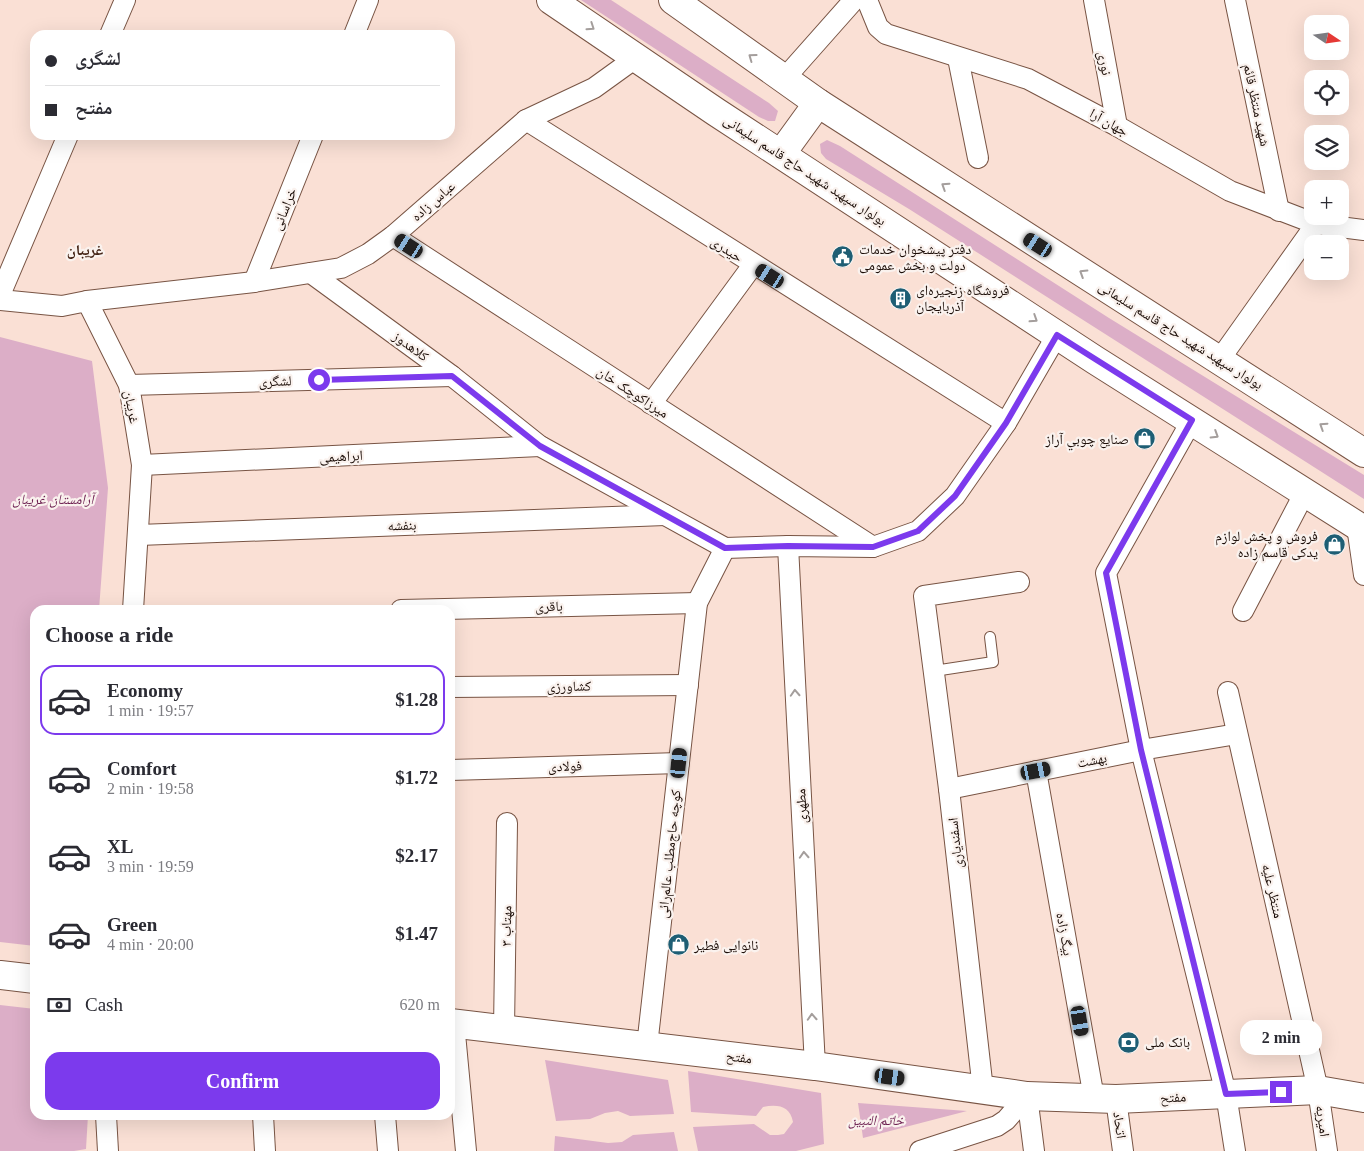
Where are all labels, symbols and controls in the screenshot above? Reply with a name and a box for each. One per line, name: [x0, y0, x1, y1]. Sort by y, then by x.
north arrow: [1304, 15, 1349, 60]
map controls: [1304, 15, 1349, 280]
one-way arrow: [586, 21, 595, 30]
text: لشگری: [75, 48, 121, 69]
street label: نوری: [1094, 50, 1114, 77]
one-way arrow: [749, 54, 758, 62]
street label: شهید منتظر قائم: [1238, 63, 1273, 148]
button: locate: [1304, 70, 1349, 115]
text: مفتح: [75, 97, 112, 118]
street label: جهان آرا: [1086, 106, 1131, 140]
street label: بولوار سپهبد شهید حاج قاسم سلیمانی: [720, 112, 889, 230]
button: layers: [1304, 125, 1349, 170]
street label: عباس زاده: [409, 178, 459, 225]
button: +: [1304, 180, 1349, 225]
one-way arrow: [942, 183, 951, 192]
street label: خراسانی: [269, 186, 301, 233]
car: [1021, 231, 1054, 259]
car: [392, 232, 425, 260]
street label: حیدری: [708, 234, 745, 266]
button: −: [1304, 235, 1349, 280]
district label: غریبان: [67, 242, 104, 259]
place label: دفتر پیشخوان خدمات دولت و بخش عمومی: [859, 242, 971, 274]
public building icon: دفتر پیشخوان خدمات دولت و بخش عمومی: [831, 245, 855, 269]
car: [753, 262, 786, 290]
one-way arrow: [1079, 270, 1088, 279]
street label: بولوار سپهبد شهید حاج قاسم سلیمانی: [1095, 279, 1266, 394]
place label: فروشگاه زنجیره‌ای آذربایجان: [916, 283, 1010, 315]
building icon: فروشگاه زنجیره‌ای آذربایجان: [888, 286, 912, 310]
one-way arrow: [1028, 313, 1037, 323]
street label: کلاهدوز: [389, 328, 431, 365]
street label: میرزاکوچک خان: [594, 364, 671, 422]
route start: [308, 369, 330, 391]
street label: لشگری: [258, 373, 292, 391]
street label: غریبان: [120, 389, 142, 425]
one-way arrow: [1319, 423, 1329, 432]
shop icon: صنايع چوبي آراز: [1133, 427, 1157, 451]
one-way arrow: [1209, 429, 1218, 438]
place label: صنايع چوبي آراز: [1044, 432, 1129, 451]
street label: ابراهیمی: [319, 448, 363, 466]
park label: آرامستان غریبان: [12, 492, 97, 508]
street label: بنفشه: [387, 517, 417, 534]
place label: فروش و پخش لوازم یدکی قاسم زاده: [1215, 529, 1318, 562]
shop icon: فروش و پخش لوازم یدکی قاسم زاده: [1322, 532, 1346, 556]
street label: باقری: [535, 599, 563, 615]
text: Choose a ride: [45, 622, 173, 647]
icon: car: [47, 678, 92, 723]
street label: کشاورزی: [547, 679, 592, 695]
text: Economy: [107, 680, 183, 701]
one-way arrow: [790, 688, 801, 696]
text: $1.28: [395, 689, 438, 710]
text: 1 min · 19:57: [107, 702, 194, 719]
car: [669, 747, 688, 779]
street label: بهشت: [1076, 750, 1108, 771]
icon: car: [47, 756, 92, 801]
text: Comfort: [107, 758, 177, 779]
street label: فولادی: [548, 758, 582, 776]
car: [1019, 761, 1052, 781]
text: $1.72: [395, 767, 438, 788]
text: 2 min · 19:58: [107, 780, 194, 797]
street label: مطهری: [793, 788, 811, 824]
street label: کوچه حاج‌مطلب عالم‌رائی: [655, 789, 686, 919]
street label: اسفندیاری: [945, 817, 967, 869]
icon: car: [47, 834, 92, 879]
text: XL: [107, 836, 133, 857]
text: $2.17: [395, 845, 438, 866]
one-way arrow: [798, 851, 809, 859]
text: 3 min · 19:59: [107, 858, 194, 875]
street label: منتظر علیه: [1258, 862, 1286, 920]
street label: مهتاب ۳: [499, 905, 515, 947]
street label: بیگ زاده: [1052, 911, 1076, 957]
icon: car: [47, 912, 92, 957]
text: Green: [107, 914, 157, 935]
text: $1.47: [395, 923, 438, 944]
shop icon: نانوایی فطیر: [666, 933, 690, 957]
text: 4 min · 20:00: [107, 936, 194, 953]
place label: نانوایی فطیر: [693, 938, 759, 954]
icon: cash: [45, 991, 73, 1019]
text: Cash: [85, 994, 123, 1015]
text: 620 m: [400, 996, 440, 1013]
car: [1070, 1005, 1089, 1037]
one-way arrow: [807, 1013, 818, 1021]
callout: 2 min: [1240, 1020, 1322, 1054]
text: 2 min: [1262, 1029, 1300, 1046]
bank icon: بانک ملی: [1117, 1030, 1141, 1054]
place label: بانک ملی: [1145, 1035, 1190, 1051]
street label: مفتح: [725, 1048, 753, 1069]
button: Confirm: [45, 1052, 440, 1110]
car: [874, 1067, 905, 1087]
route end: [1270, 1081, 1292, 1103]
street label: مفتح: [1160, 1089, 1187, 1108]
street label: امیریه: [1312, 1104, 1332, 1138]
street label: اتحاد: [1110, 1111, 1129, 1139]
park label: خاتم النبین: [848, 1113, 905, 1130]

